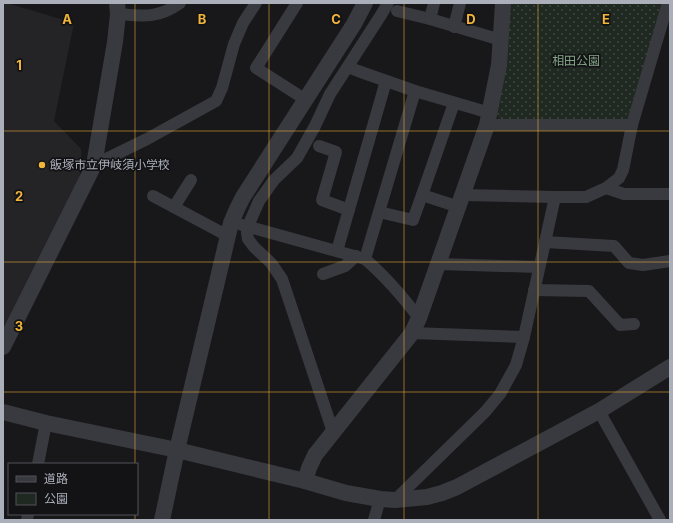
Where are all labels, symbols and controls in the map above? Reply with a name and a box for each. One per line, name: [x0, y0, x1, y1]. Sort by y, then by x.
text: A: [62, 11, 72, 27]
text: B: [198, 11, 207, 27]
text: C: [331, 11, 341, 27]
text: D: [466, 11, 476, 27]
text: E: [602, 11, 610, 27]
park label: 相田公園: [552, 53, 600, 68]
text: 1: [16, 57, 22, 73]
place label: 飯塚市立伊岐須小学校: [50, 157, 170, 172]
marker: 飯塚市立伊岐須小学校: [37, 160, 47, 170]
text: 2: [15, 188, 23, 204]
text: 3: [15, 318, 23, 334]
legend: [8, 463, 138, 515]
text: 道路: [44, 471, 68, 486]
text: 公園: [44, 491, 68, 506]

